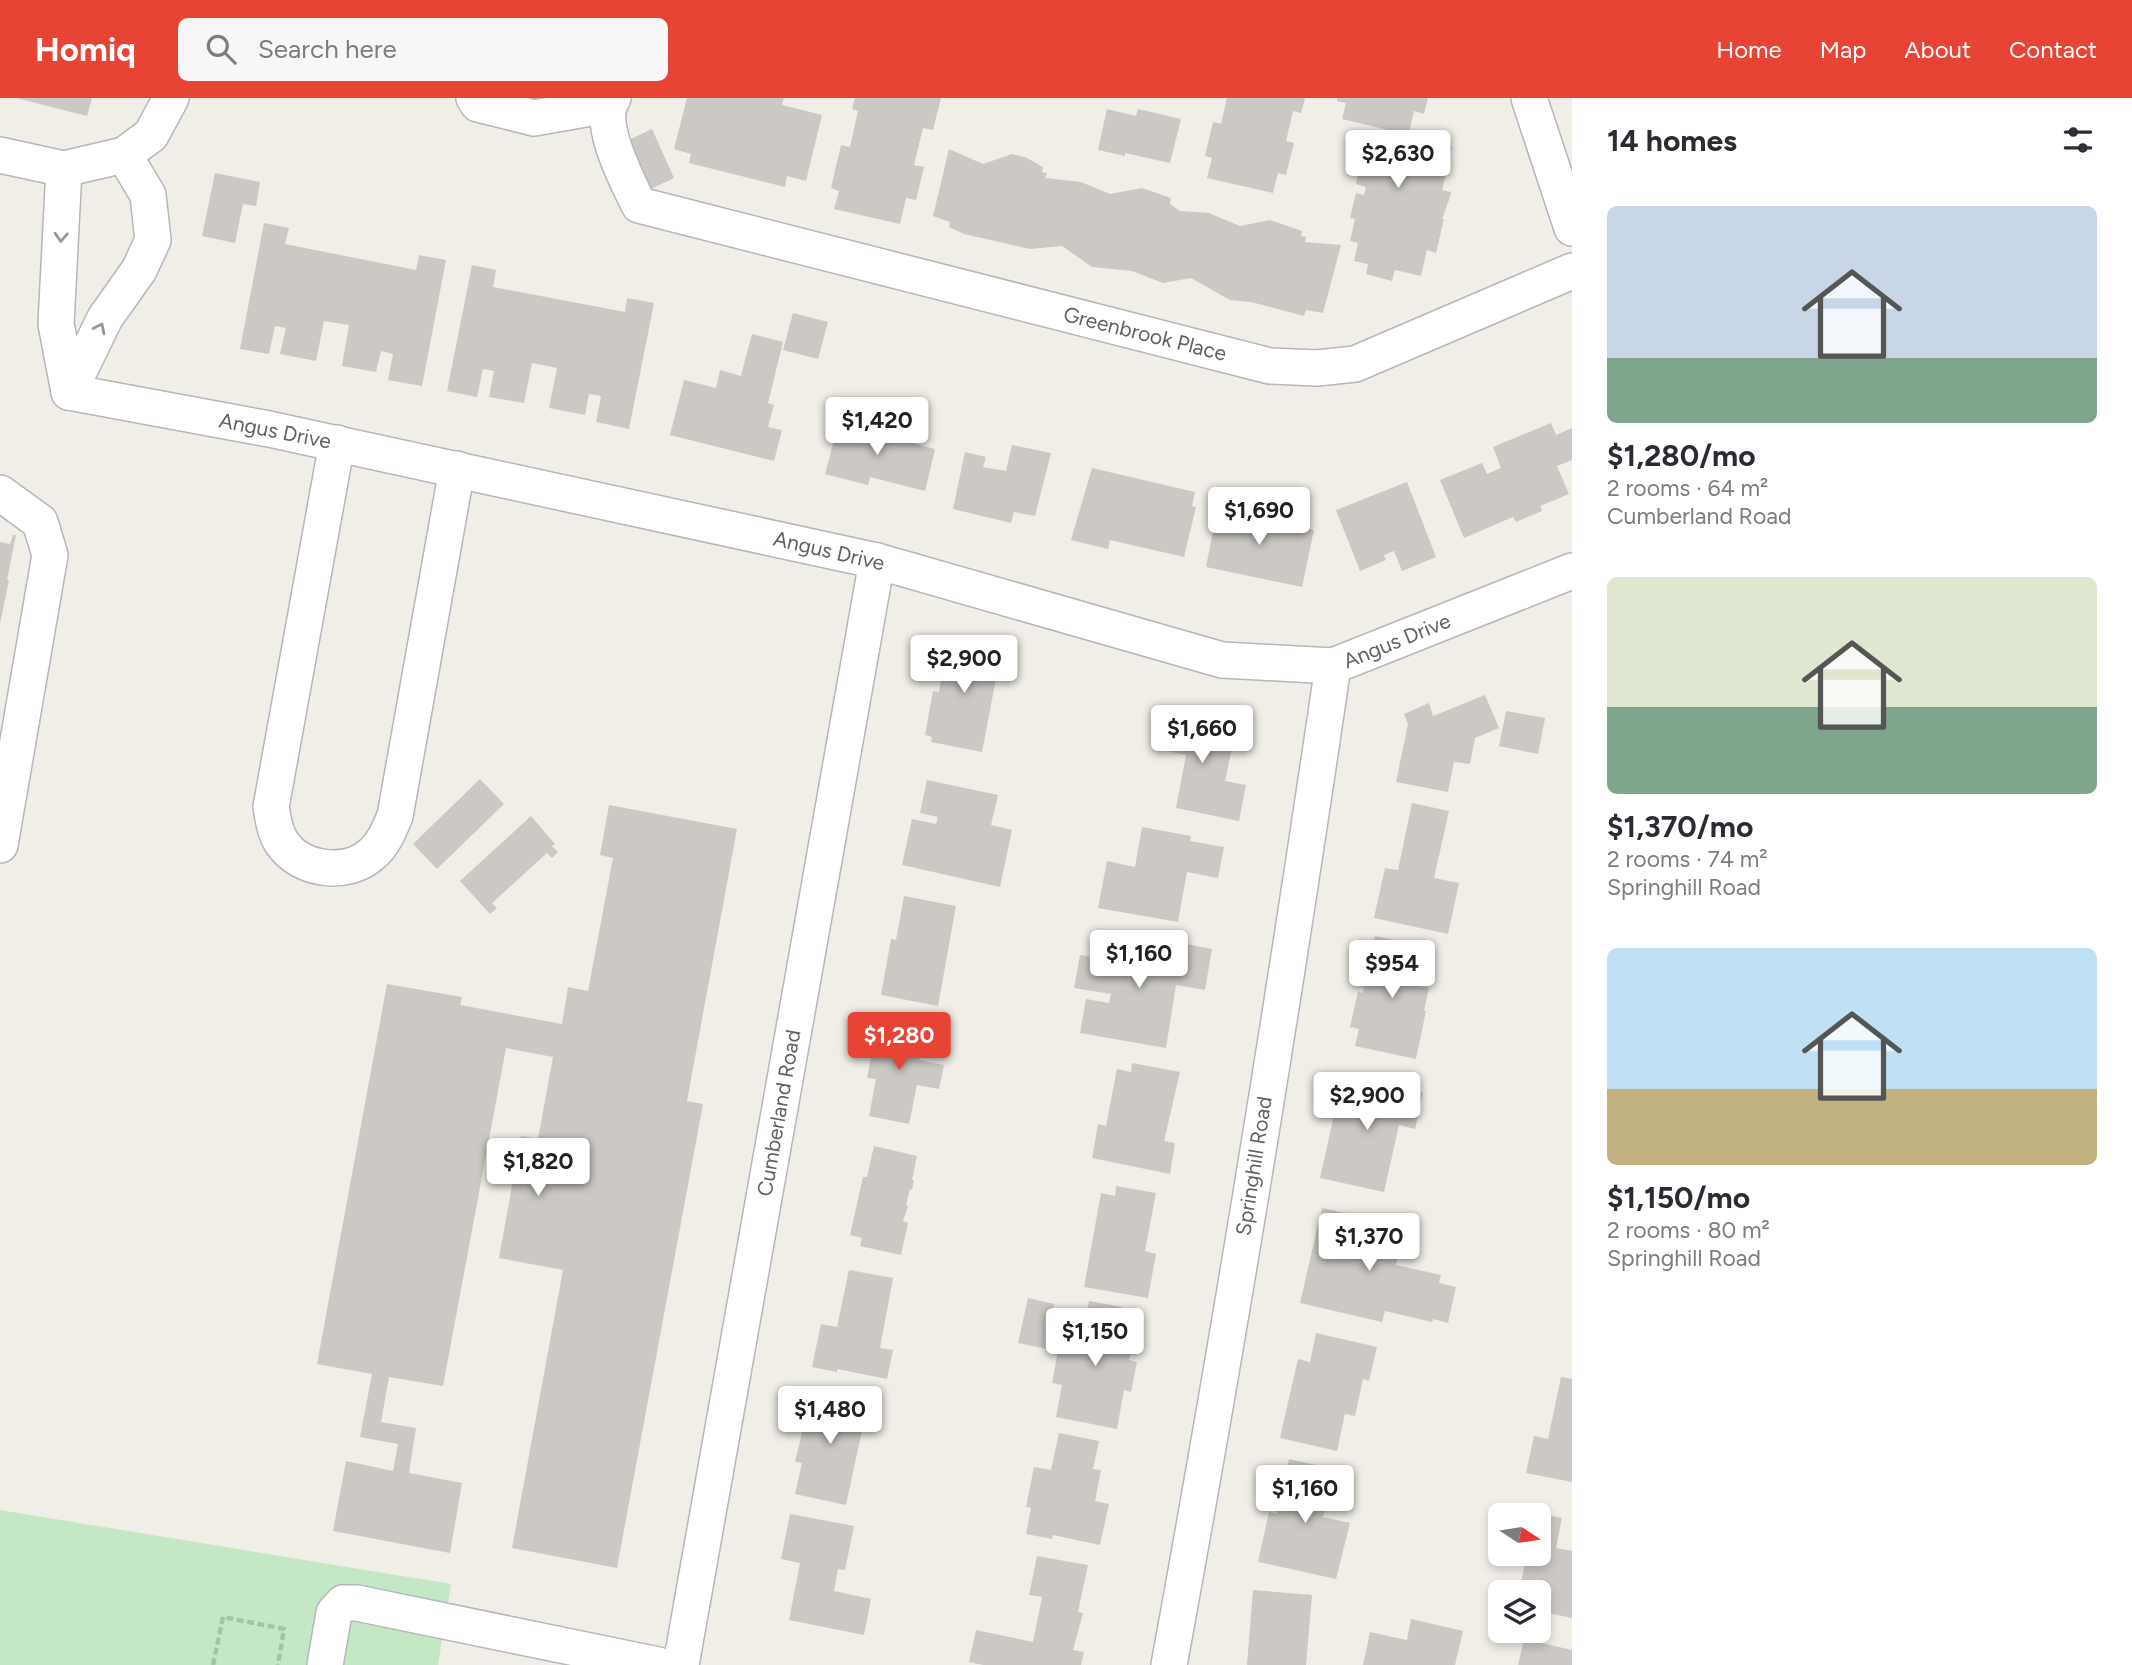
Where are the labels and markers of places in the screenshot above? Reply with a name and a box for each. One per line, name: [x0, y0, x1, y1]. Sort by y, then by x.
pin: $2,630: [1341, 130, 1455, 190]
pin: $1,420: [820, 398, 934, 457]
pin: $1,690: [1202, 488, 1316, 547]
pin: $2,900: [907, 636, 1021, 695]
pin: $1,660: [1145, 706, 1259, 765]
pin: $1,160: [1082, 930, 1196, 990]
pin: $954: [1351, 940, 1433, 1000]
pin: $1,280: [842, 1012, 956, 1072]
pin: $2,900: [1310, 1072, 1424, 1132]
pin: $1,820: [481, 1138, 595, 1198]
pin: $1,370: [1312, 1214, 1426, 1273]
pin: $1,150: [1038, 1308, 1152, 1368]
pin: $1,480: [773, 1386, 887, 1446]
pin: $1,160: [1248, 1466, 1362, 1525]

